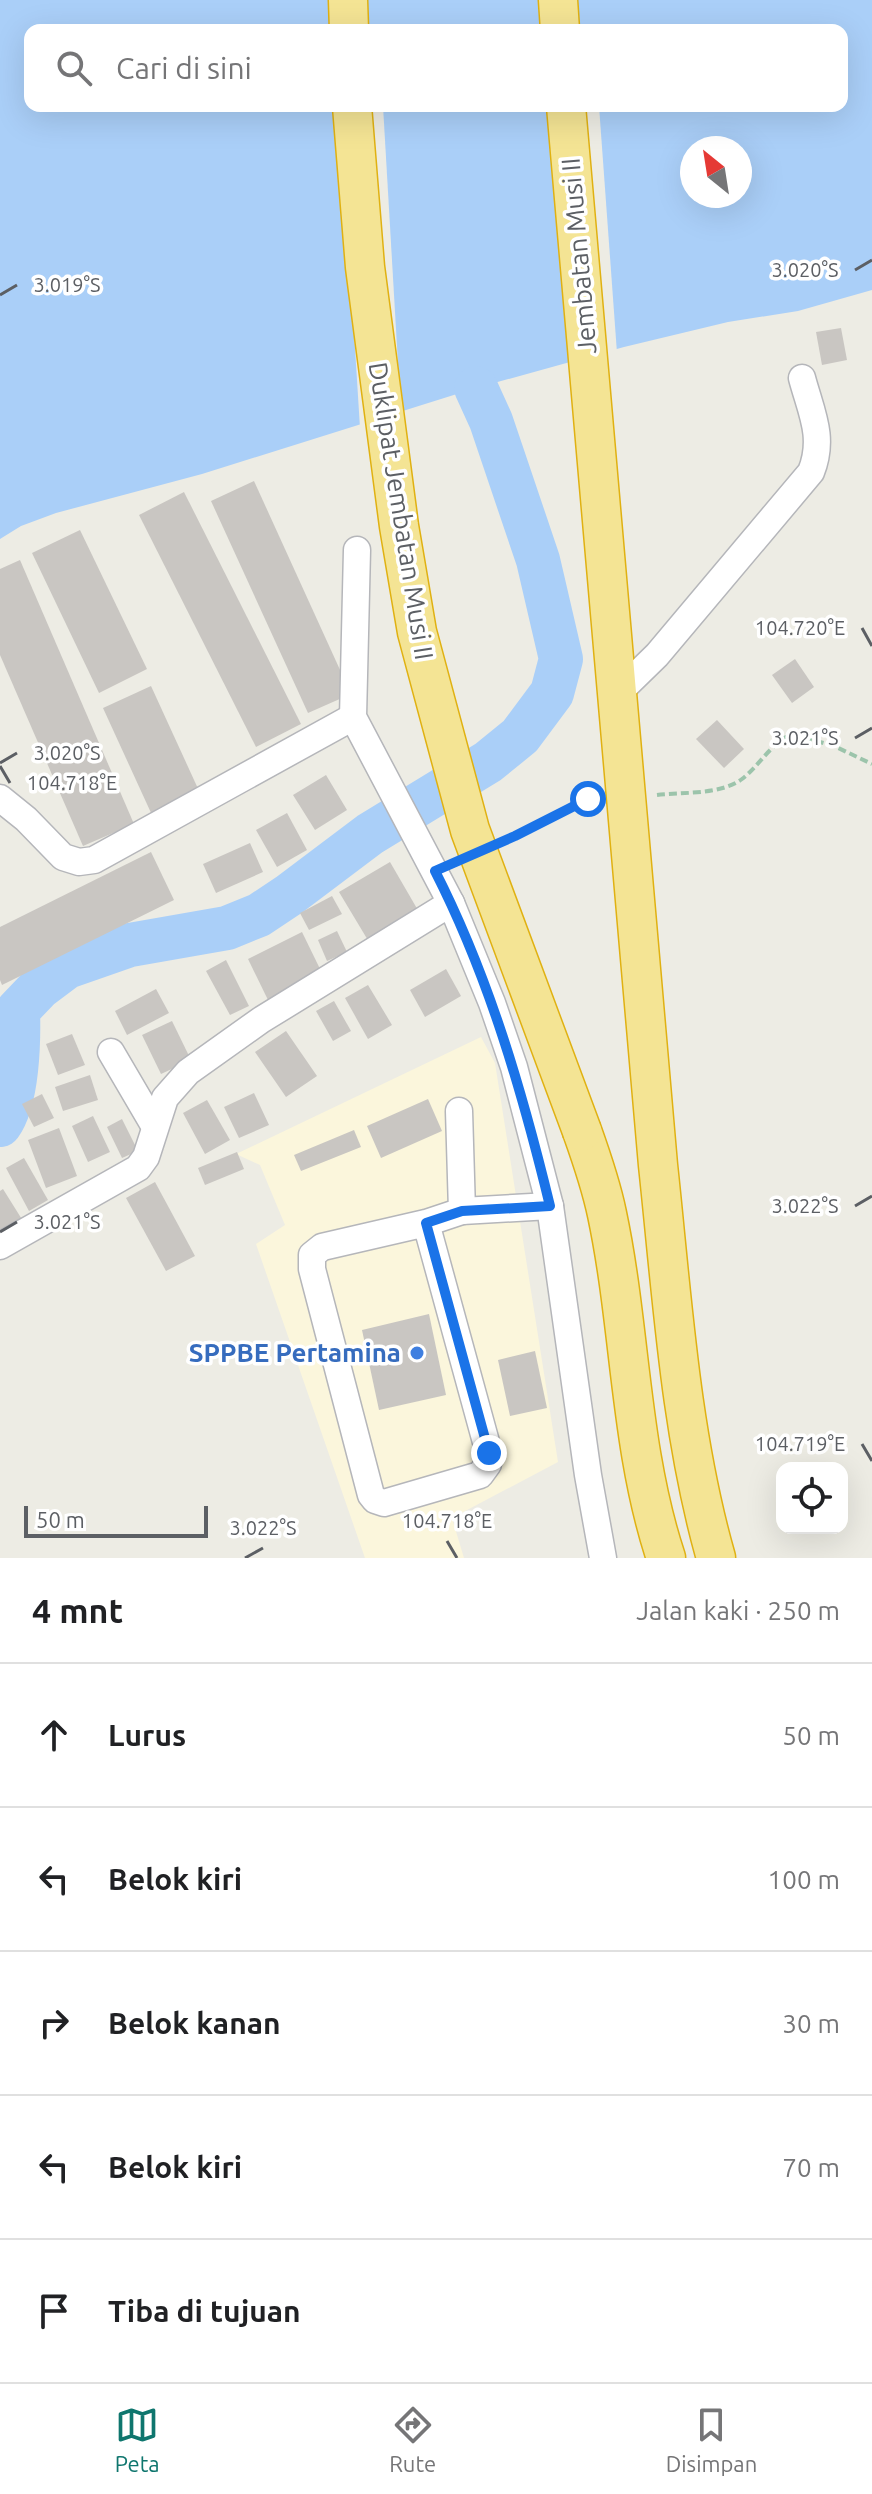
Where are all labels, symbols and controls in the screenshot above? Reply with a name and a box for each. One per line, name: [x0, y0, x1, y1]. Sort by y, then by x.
search box: [24, 24, 848, 112]
icon: search: [52, 46, 96, 90]
text: Cari di sini: [116, 51, 252, 85]
north arrow: [680, 136, 752, 208]
street label: Jembatan Musi II: [555, 157, 602, 355]
text: 3.020°S: [772, 258, 838, 281]
text: 3.019°S: [34, 273, 100, 296]
street label: Duklipat Jembatan Musi II: [364, 360, 439, 662]
text: 104.720°E: [755, 616, 845, 639]
text: 3.021°S: [772, 726, 838, 749]
text: 3.020°S: [34, 741, 100, 764]
text: 104.718°E: [27, 771, 117, 794]
route start: [570, 781, 606, 817]
text: 3.022°S: [772, 1194, 838, 1217]
text: 3.021°S: [34, 1210, 100, 1233]
place label: SPPBE Pertamina: [189, 1338, 401, 1367]
marker: SPPBE Pertamina: [408, 1344, 426, 1362]
text: 104.719°E: [755, 1432, 845, 1455]
route end: [471, 1435, 507, 1471]
map controls: [776, 1462, 848, 1534]
button: locate: [776, 1462, 848, 1534]
scale bar: [24, 1502, 208, 1538]
text: 50 m: [36, 1507, 85, 1532]
text: 104.718°E: [402, 1509, 492, 1532]
text: 3.022°S: [230, 1516, 296, 1539]
text: 4 mnt: [32, 1591, 123, 1629]
text: Jalan kaki · 250 m: [636, 1596, 840, 1625]
icon: ahead: [32, 1713, 76, 1757]
text: Lurus: [108, 1718, 186, 1752]
text: 50 m: [782, 1721, 840, 1750]
icon: left: [32, 1857, 76, 1901]
text: Belok kiri: [108, 1862, 242, 1896]
text: 100 m: [768, 1865, 840, 1894]
icon: right: [32, 2001, 76, 2045]
text: Belok kanan: [108, 2006, 281, 2040]
text: 30 m: [782, 2009, 840, 2038]
icon: left: [32, 2145, 76, 2189]
text: Belok kiri: [108, 2150, 242, 2184]
text: 70 m: [782, 2153, 840, 2182]
icon: arrive: [32, 2289, 76, 2333]
text: Tiba di tujuan: [108, 2294, 301, 2328]
tab: Peta: [115, 2403, 160, 2476]
tab: Rute: [389, 2403, 436, 2476]
tab: Disimpan: [666, 2403, 757, 2476]

